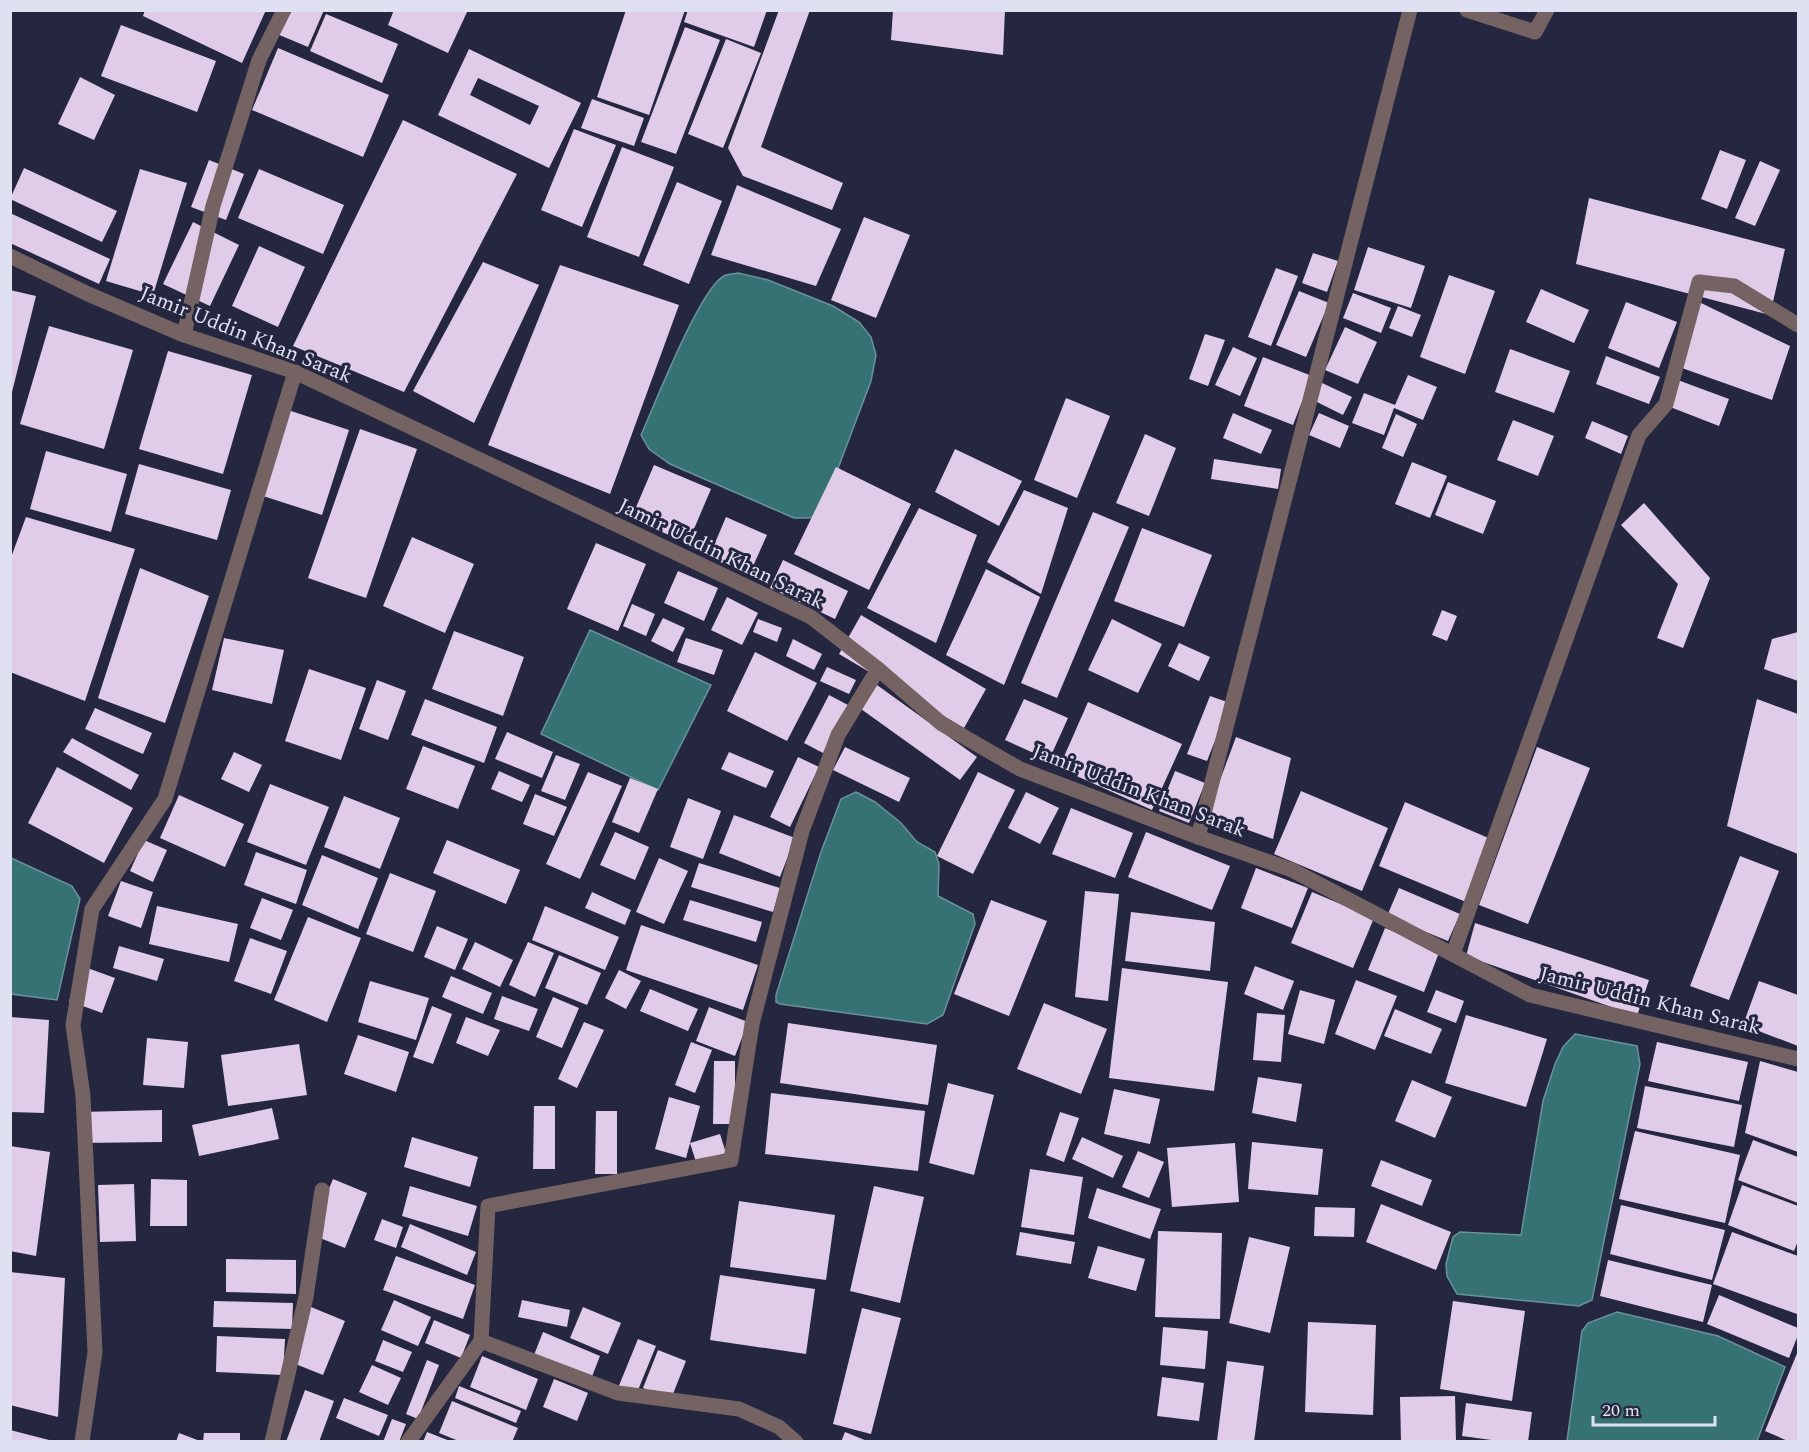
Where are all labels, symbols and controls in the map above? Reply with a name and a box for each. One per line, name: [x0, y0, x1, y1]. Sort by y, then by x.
street label: Jamir Uddin Khan Sarak: [135, 278, 357, 392]
street label: Jamir Uddin Khan Sarak: [612, 490, 830, 618]
street label: Jamir Uddin Khan Sarak: [1027, 735, 1251, 847]
street label: Jamir Uddin Khan Sarak: [1536, 958, 1764, 1044]
scale bar: [1593, 1389, 1714, 1427]
text: 20 m: [1602, 1397, 1640, 1424]

